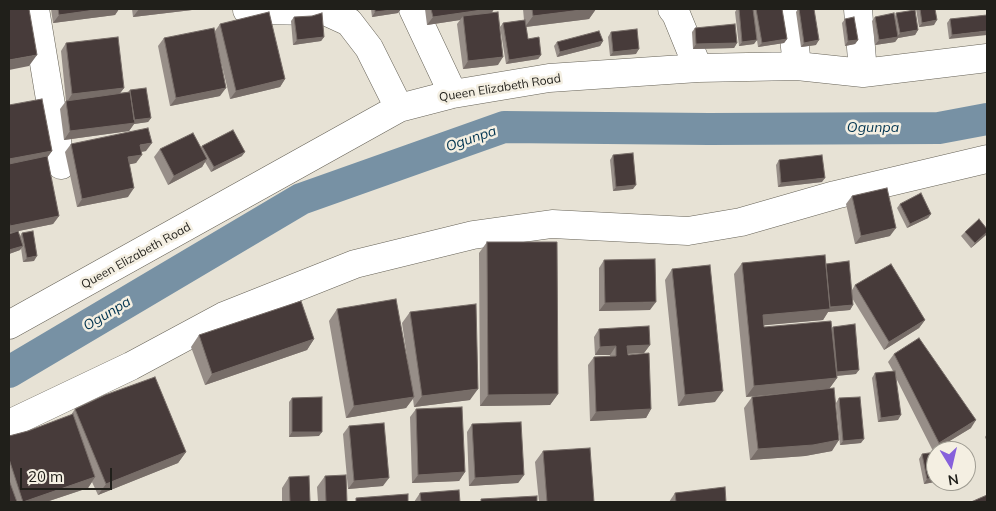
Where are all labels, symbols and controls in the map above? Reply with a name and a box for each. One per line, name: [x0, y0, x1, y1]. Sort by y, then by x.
street label: Queen Elizabeth Road: [438, 71, 562, 105]
water label: Ogunpa: [847, 120, 899, 136]
water label: Ogunpa: [444, 123, 498, 155]
street label: Queen Elizabeth Road: [79, 220, 193, 292]
water label: Ogunpa: [80, 293, 134, 335]
north arrow: [926, 441, 976, 491]
scale bar: [22, 458, 115, 490]
text: 20 m: [28, 467, 63, 486]
text: N: [947, 470, 960, 490]

